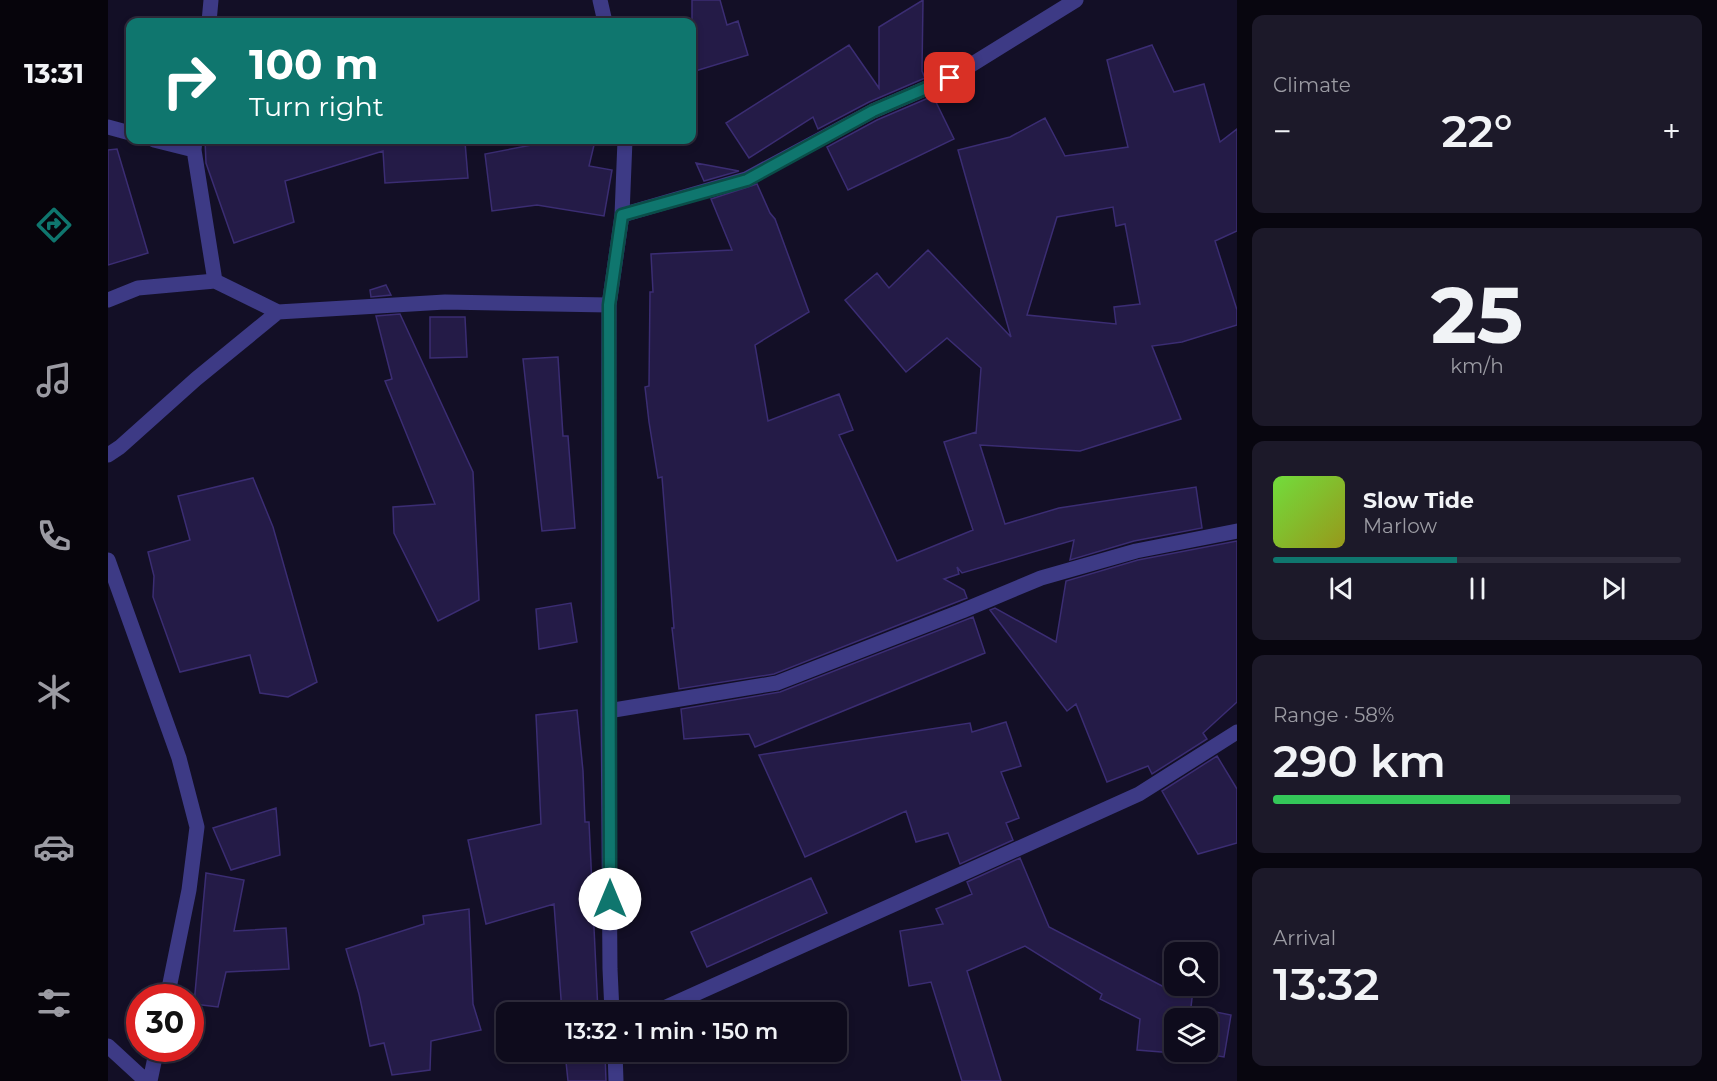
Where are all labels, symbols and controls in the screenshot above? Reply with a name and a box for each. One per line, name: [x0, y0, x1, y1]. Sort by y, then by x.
text: 100 m: [249, 38, 378, 90]
icon: right: [150, 42, 228, 120]
pin: [924, 52, 975, 103]
text: 13:31: [24, 57, 84, 90]
icon: arrive: [933, 61, 966, 94]
text: Climate: [1273, 73, 1351, 97]
text: Turn right: [249, 90, 384, 123]
text: 22°: [1441, 103, 1513, 158]
text: −: [1273, 111, 1292, 151]
text: +: [1662, 111, 1681, 151]
icon: directions: [33, 204, 75, 246]
text: 25: [1431, 267, 1523, 363]
text: km/h: [1450, 354, 1504, 378]
icon: music: [33, 359, 75, 401]
text: Slow Tide: [1363, 487, 1474, 514]
text: Marlow: [1363, 514, 1437, 538]
icon: phone: [33, 515, 75, 557]
icon: previous: [1325, 572, 1358, 605]
icon: pause: [1461, 572, 1494, 605]
icon: next: [1597, 572, 1630, 605]
icon: climate: [33, 671, 75, 713]
text: Range · 58%: [1273, 703, 1394, 727]
text: 290 km: [1273, 733, 1446, 788]
icon: car: [33, 826, 75, 868]
position arrow: [578, 867, 642, 931]
text: Arrival: [1273, 926, 1336, 950]
map controls: [1164, 942, 1218, 1062]
button: search: [1164, 942, 1218, 996]
text: 13:32: [1273, 956, 1379, 1011]
icon: filters: [33, 982, 75, 1024]
speed limit sign: 30: [126, 984, 204, 1062]
button: layers: [1164, 1008, 1218, 1062]
text: 13:32 · 1 min · 150 m: [565, 1018, 778, 1045]

